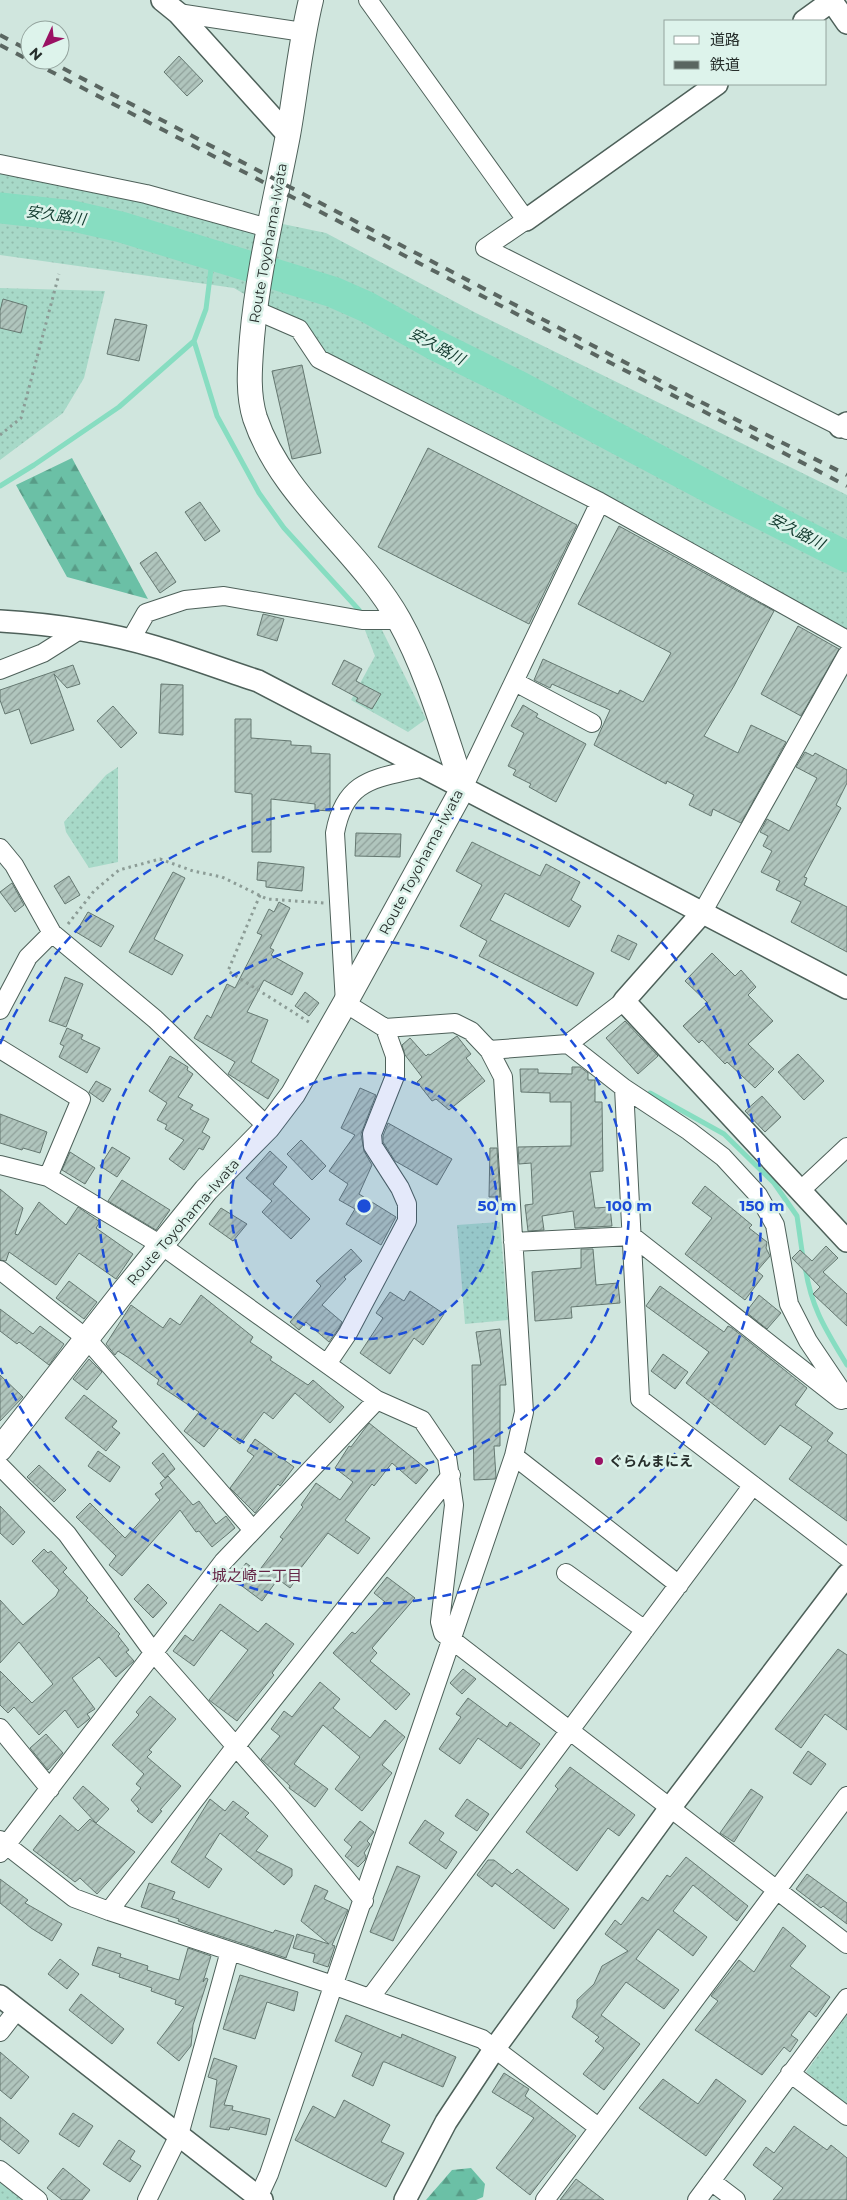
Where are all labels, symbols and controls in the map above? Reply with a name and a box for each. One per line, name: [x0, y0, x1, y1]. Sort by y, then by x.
north arrow: [20, 20, 70, 70]
legend: [664, 20, 827, 85]
text: 道路: [710, 30, 740, 49]
text: N: [25, 44, 46, 64]
text: 鉄道: [710, 55, 740, 74]
street label: Route Toyohama-Iwata: [245, 162, 291, 324]
water label: 安久路川: [25, 201, 89, 229]
water label: 安久路川: [406, 324, 470, 369]
water label: 安久路川: [766, 509, 830, 554]
street label: Route Toyohama-Iwata: [375, 786, 467, 938]
street label: Route Toyohama-Iwata: [123, 1155, 243, 1289]
text: 50 m: [477, 1196, 517, 1215]
text: 100 m: [606, 1196, 652, 1215]
text: 150 m: [740, 1196, 784, 1215]
centre of rings: [355, 1197, 373, 1215]
place label: ぐらんまにえ: [609, 1452, 693, 1470]
marker: ぐらんまにえ: [593, 1455, 605, 1467]
district label: 城之崎二丁目: [212, 1566, 302, 1585]

